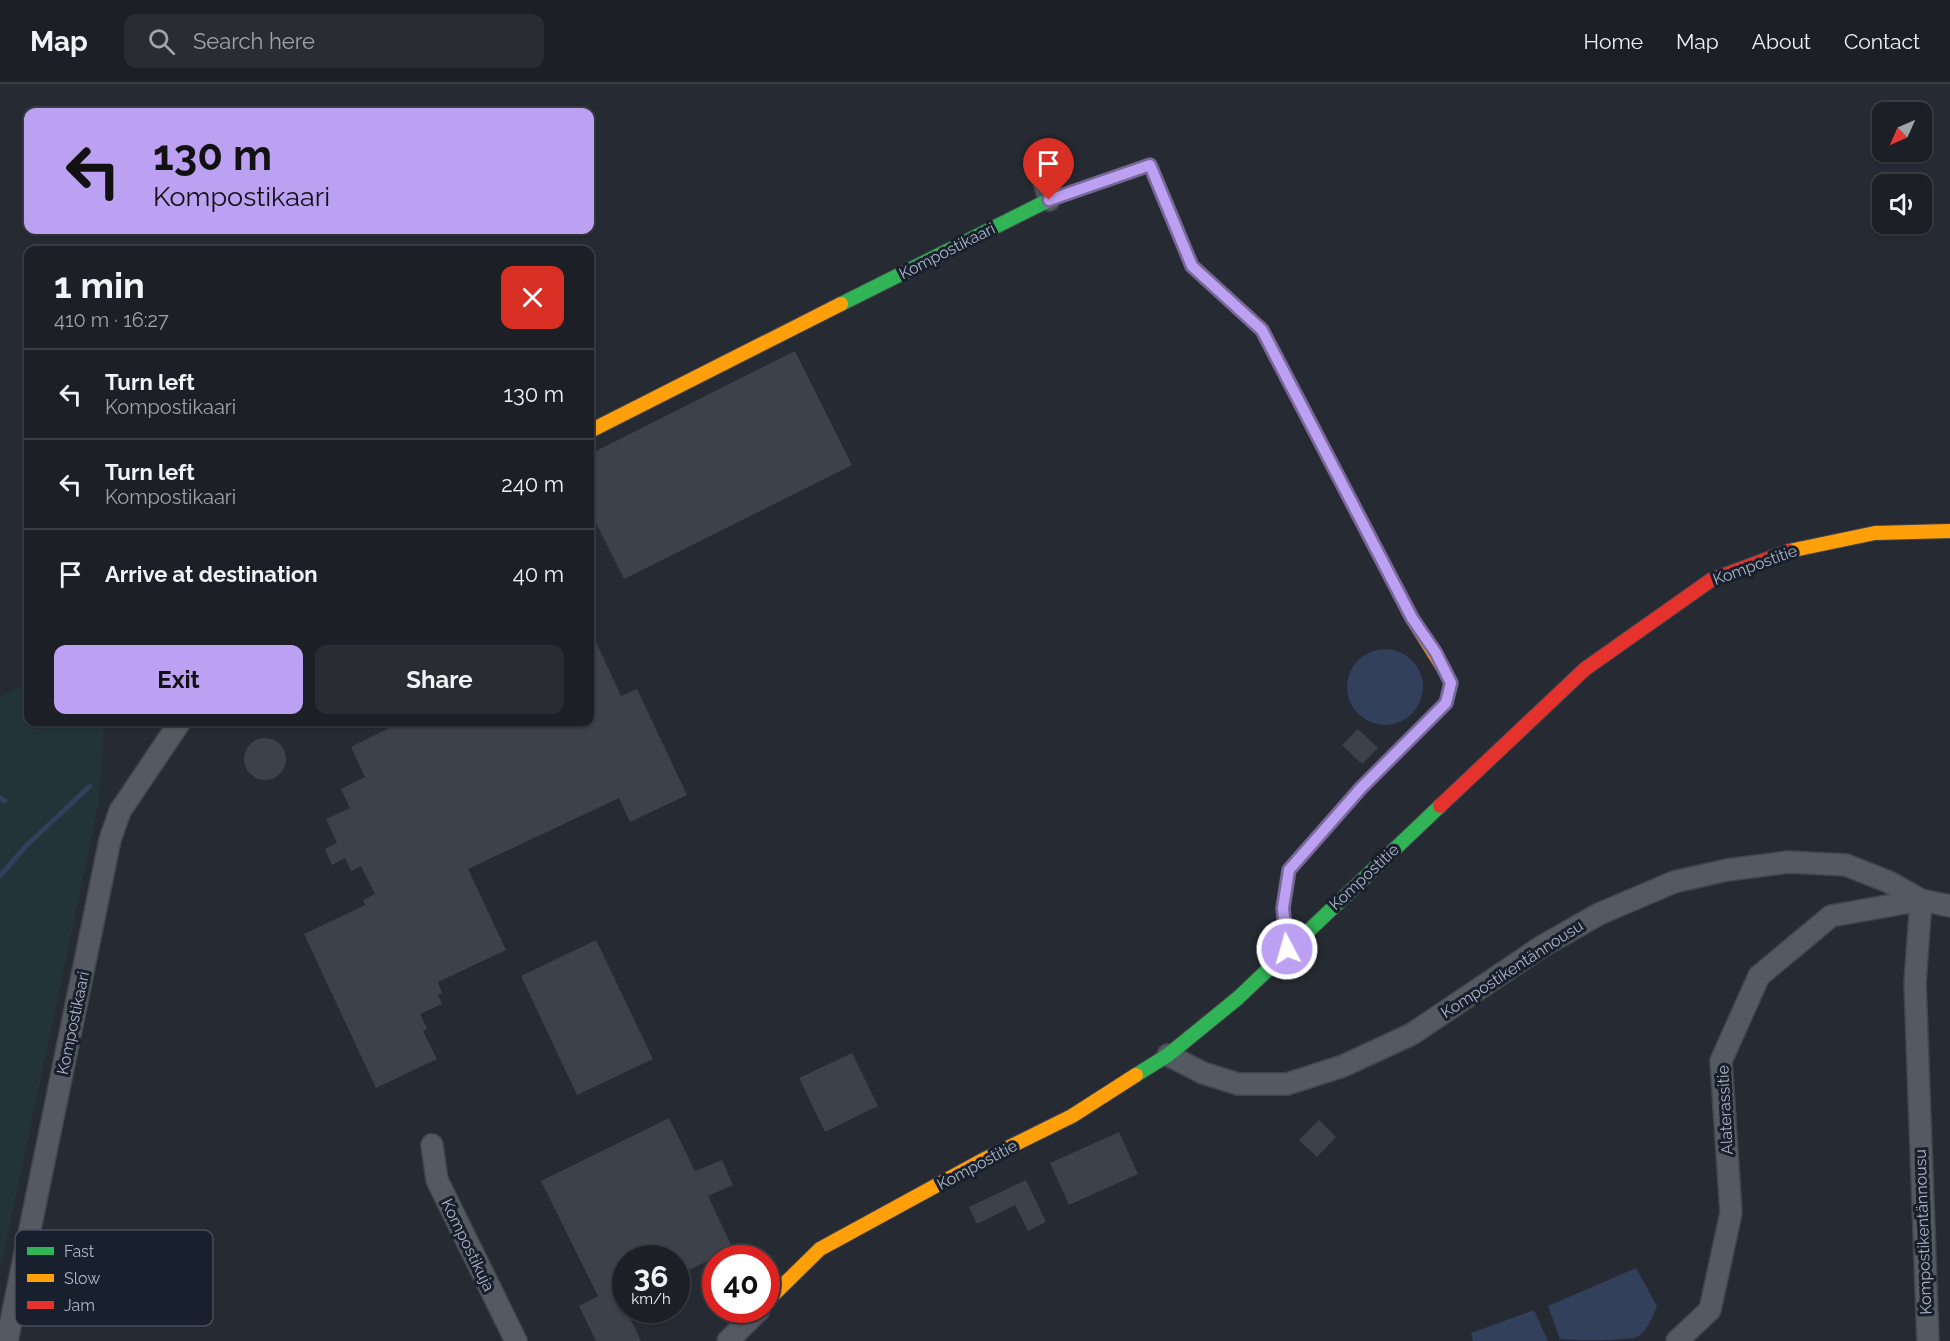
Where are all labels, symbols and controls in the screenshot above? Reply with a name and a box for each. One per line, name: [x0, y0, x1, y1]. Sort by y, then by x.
search box: [124, 14, 544, 68]
text: Map: [30, 25, 88, 58]
icon: search: [145, 25, 178, 58]
text: Search here: [193, 28, 315, 54]
text: Home: [1584, 29, 1643, 54]
text: Map: [1676, 29, 1719, 54]
text: About: [1752, 29, 1811, 54]
text: Contact: [1844, 29, 1920, 54]
north arrow: [1872, 102, 1932, 162]
map controls: [1872, 102, 1932, 234]
text: 130 m: [153, 131, 272, 180]
icon: left: [54, 132, 132, 210]
pin: [1023, 138, 1074, 200]
icon: arrive: [1032, 147, 1065, 180]
button: sound: [1872, 174, 1932, 234]
text: Kompostikaari: [153, 181, 330, 212]
street label: Kompostikaari: [896, 219, 998, 283]
text: 1 min: [54, 264, 145, 306]
button: close: [501, 266, 564, 329]
text: 410 m · 16:27: [54, 308, 169, 332]
text: Turn left: [105, 369, 195, 395]
icon: left: [54, 378, 87, 411]
text: 130 m: [504, 381, 564, 407]
text: Kompostikaari: [105, 395, 236, 419]
text: Turn left: [105, 459, 195, 485]
icon: left: [54, 468, 87, 501]
text: 240 m: [501, 471, 564, 497]
text: Kompostikaari: [105, 485, 236, 509]
street label: Kompostitie: [1710, 541, 1800, 589]
icon: arrive: [54, 558, 87, 591]
text: Arrive at destination: [105, 561, 318, 587]
text: 40 m: [513, 561, 564, 587]
button: Exit: [54, 645, 303, 714]
button: Share: [315, 645, 564, 714]
street label: Kompostitie: [1325, 840, 1403, 914]
street label: Kompostikentännousu: [1437, 916, 1587, 1022]
position arrow: [1255, 917, 1319, 981]
street label: Kompostikaari: [53, 970, 93, 1076]
street label: Alaterassitie: [1713, 1065, 1737, 1155]
street label: Kompostitie: [934, 1136, 1020, 1194]
street label: Kompostikentännousu: [1911, 1149, 1935, 1315]
street label: Kompostikuja: [437, 1196, 499, 1294]
legend: [15, 1230, 213, 1326]
text: Fast: [64, 1242, 95, 1261]
speed limit sign: 40: [702, 1245, 780, 1323]
text: 36: [634, 1259, 668, 1294]
text: Slow: [64, 1269, 100, 1288]
text: km/h: [631, 1290, 671, 1308]
text: Jam: [64, 1296, 95, 1315]

